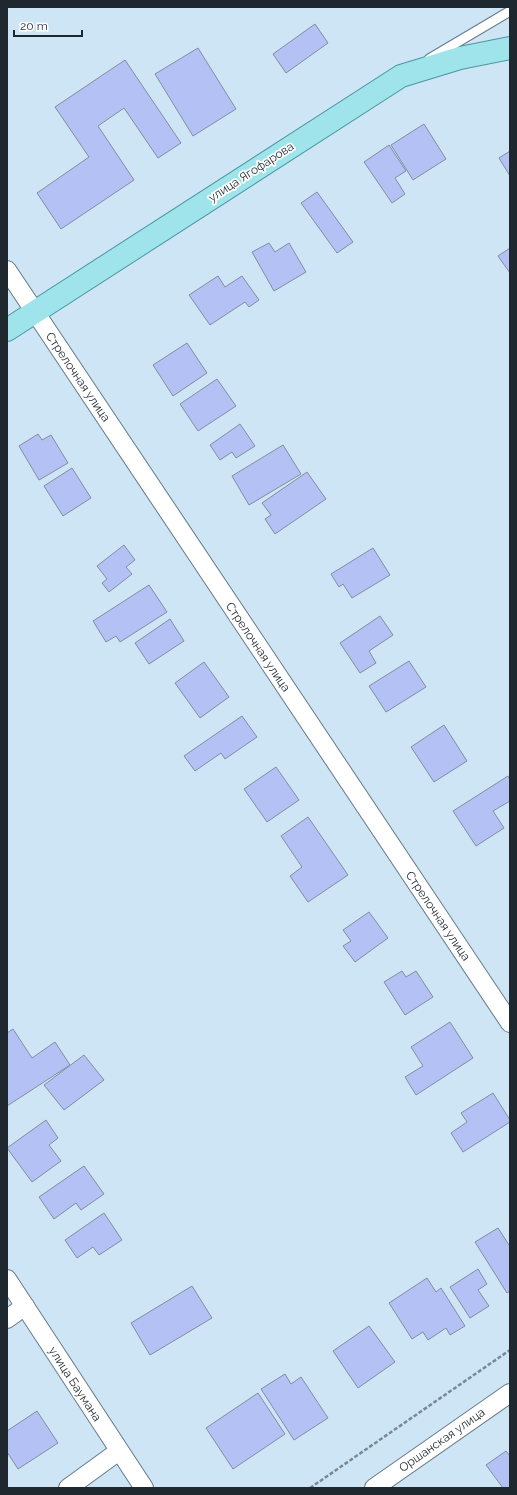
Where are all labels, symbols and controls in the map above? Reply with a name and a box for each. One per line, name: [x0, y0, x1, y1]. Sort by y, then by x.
scale bar: [14, 12, 82, 38]
text: 20 m: [20, 19, 48, 33]
street label: улица Ягофарова: [206, 139, 296, 205]
street label: Стрелочная улица: [43, 330, 113, 424]
street label: Стрелочная улица: [223, 600, 293, 694]
street label: Стрелочная улица: [403, 869, 473, 963]
street label: улица Баумана: [46, 1344, 104, 1424]
street label: Оршанская улица: [396, 1405, 488, 1475]

